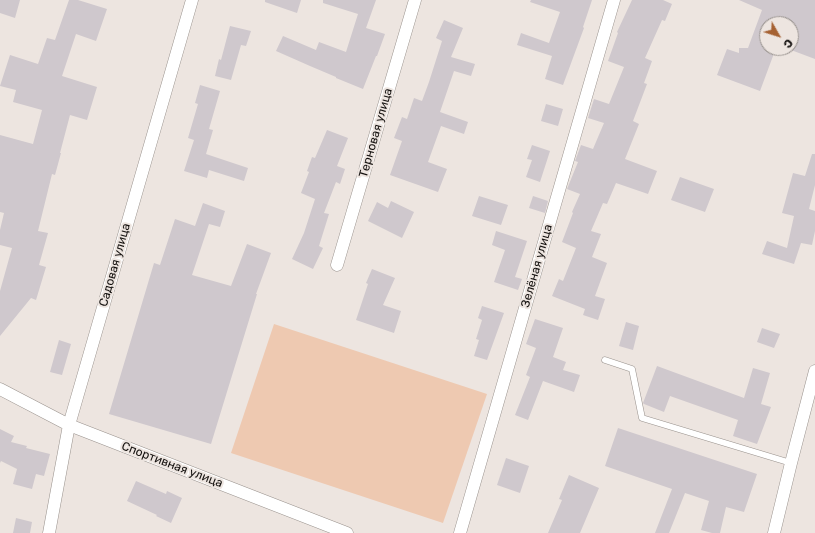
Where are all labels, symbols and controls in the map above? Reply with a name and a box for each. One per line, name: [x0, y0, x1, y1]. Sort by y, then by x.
north arrow: [759, 16, 799, 56]
text: С: [780, 36, 795, 50]
street label: Терновая улица: [356, 87, 396, 179]
street label: Садовая улица: [96, 222, 134, 308]
street label: Зелёная улица: [518, 223, 556, 309]
street label: Спортивная улица: [119, 439, 225, 491]

